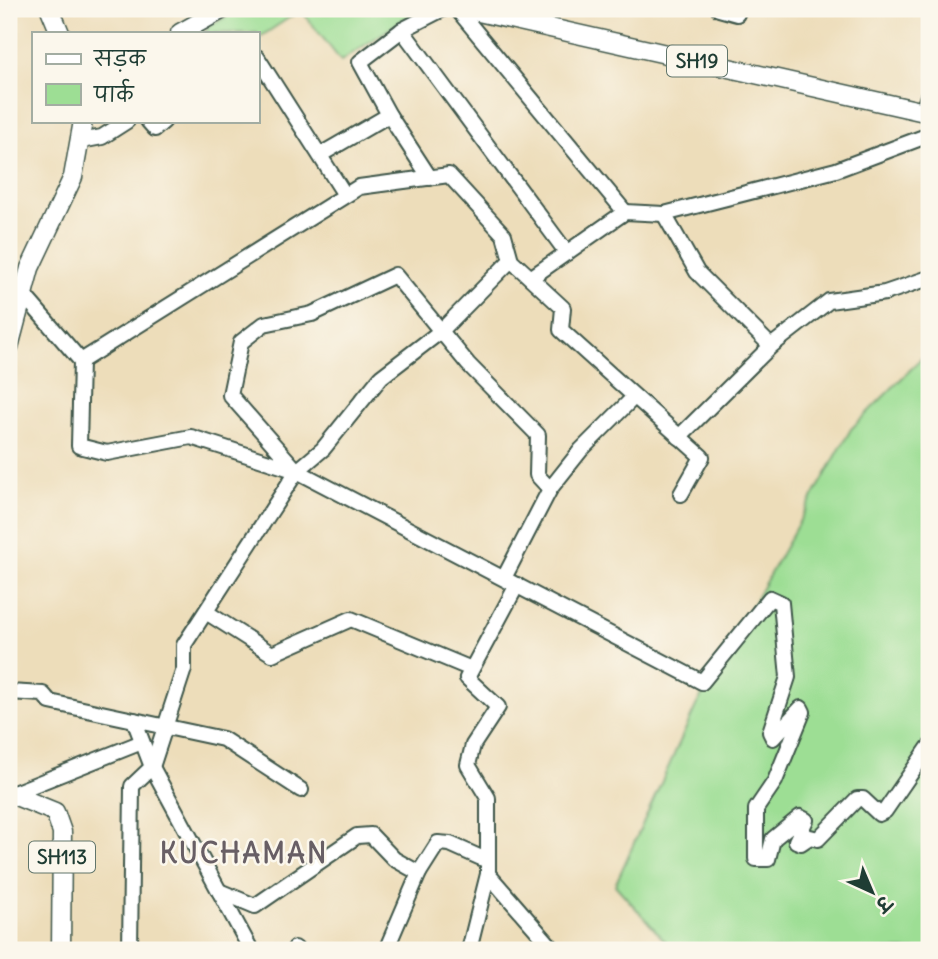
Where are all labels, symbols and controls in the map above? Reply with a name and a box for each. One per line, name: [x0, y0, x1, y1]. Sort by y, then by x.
legend: [32, 32, 259, 122]
text: सड़क: [93, 45, 147, 72]
road number: SH19: [667, 45, 727, 76]
text: पार्क: [93, 78, 135, 108]
district label: KUCHAMAN: [160, 835, 328, 871]
road number: SH113: [29, 842, 95, 872]
north arrow: [836, 858, 906, 928]
text: उ: [869, 890, 898, 919]

